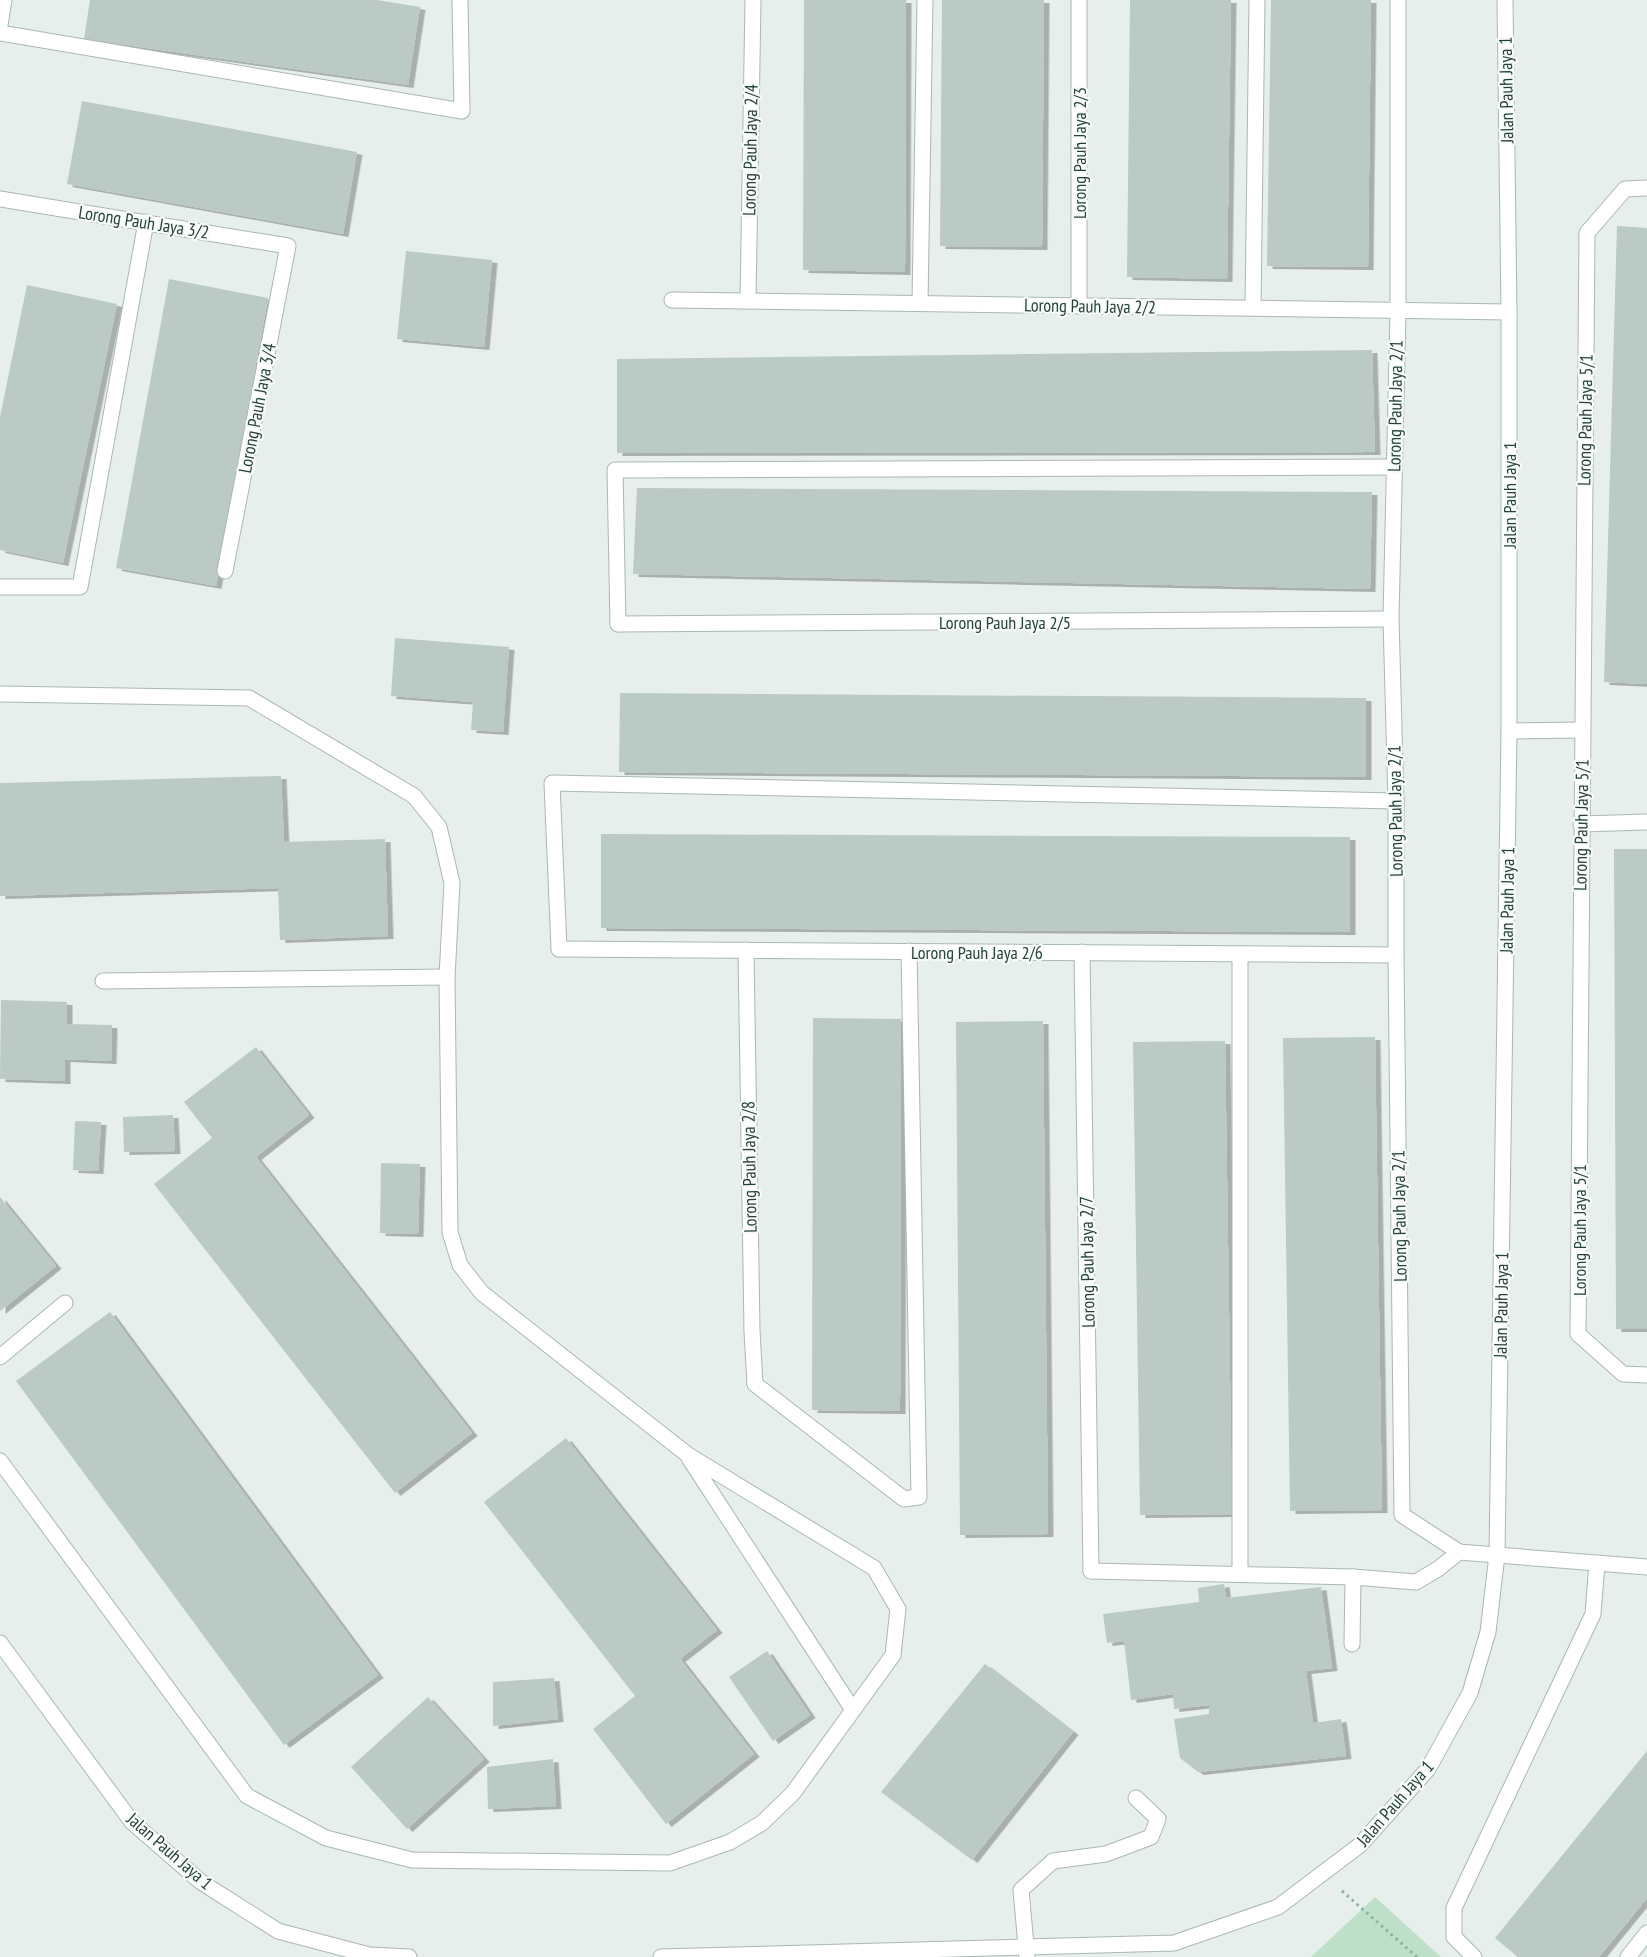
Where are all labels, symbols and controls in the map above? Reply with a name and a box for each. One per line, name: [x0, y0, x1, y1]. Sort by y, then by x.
street label: Jalan Pauh Jaya 1: [1494, 37, 1518, 144]
street label: Lorong Pauh Jaya 2/4: [737, 84, 763, 216]
street label: Lorong Pauh Jaya 2/3: [1068, 87, 1091, 219]
street label: Lorong Pauh Jaya 3/2: [77, 200, 211, 244]
street label: Lorong Pauh Jaya 2/2: [1024, 293, 1156, 319]
street label: Lorong Pauh Jaya 2/1: [1382, 340, 1408, 472]
street label: Lorong Pauh Jaya 3/4: [233, 341, 281, 475]
street label: Lorong Pauh Jaya 5/1: [1572, 354, 1598, 486]
street label: Jalan Pauh Jaya 1: [1498, 442, 1521, 549]
street label: Lorong Pauh Jaya 2/5: [939, 611, 1071, 634]
street label: Lorong Pauh Jaya 2/1: [1382, 745, 1408, 877]
street label: Lorong Pauh Jaya 5/1: [1568, 759, 1594, 891]
street label: Jalan Pauh Jaya 1: [1495, 847, 1519, 954]
street label: Lorong Pauh Jaya 2/6: [911, 941, 1043, 964]
street label: Lorong Pauh Jaya 2/8: [736, 1101, 762, 1233]
street label: Lorong Pauh Jaya 2/1: [1386, 1150, 1412, 1282]
street label: Lorong Pauh Jaya 5/1: [1568, 1164, 1591, 1296]
street label: Lorong Pauh Jaya 2/7: [1074, 1196, 1100, 1328]
street label: Jalan Pauh Jaya 1: [1489, 1252, 1513, 1359]
street label: Jalan Pauh Jaya 1: [1351, 1755, 1439, 1851]
street label: Jalan Pauh Jaya 1: [122, 1807, 218, 1895]

